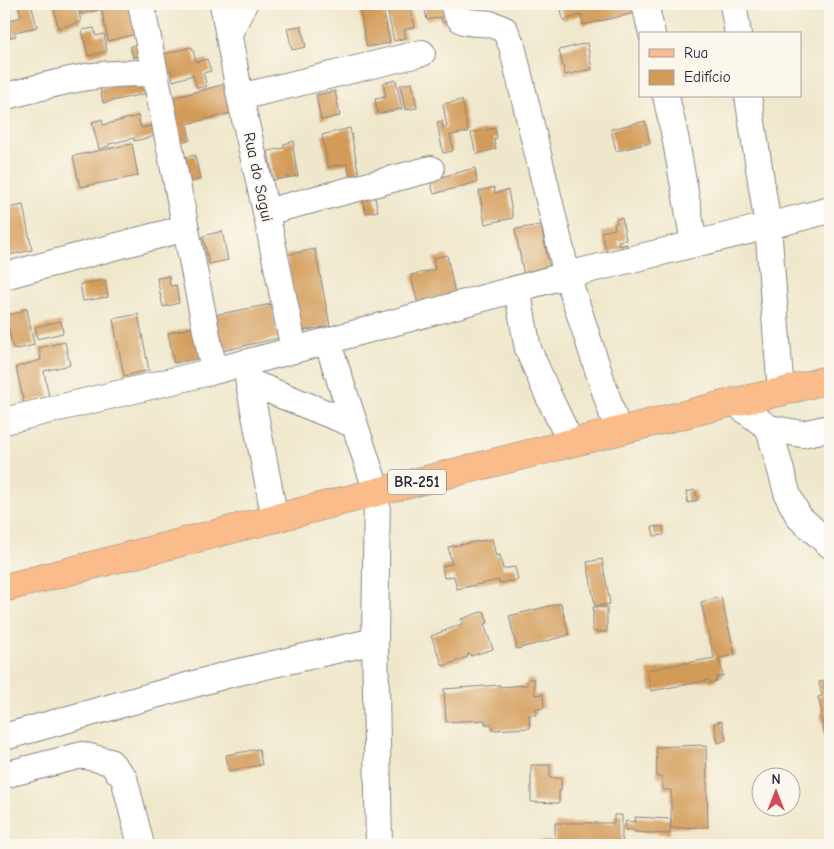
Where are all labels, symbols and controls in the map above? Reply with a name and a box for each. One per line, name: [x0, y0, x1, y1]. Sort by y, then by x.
legend: [639, 32, 802, 98]
text: Rua: [684, 44, 708, 62]
text: Edifício: [684, 68, 731, 86]
street label: Rua do Sagui: [240, 131, 276, 223]
road number: BR-251: [388, 470, 446, 494]
north arrow: [752, 766, 802, 816]
text: N: [771, 771, 781, 788]

